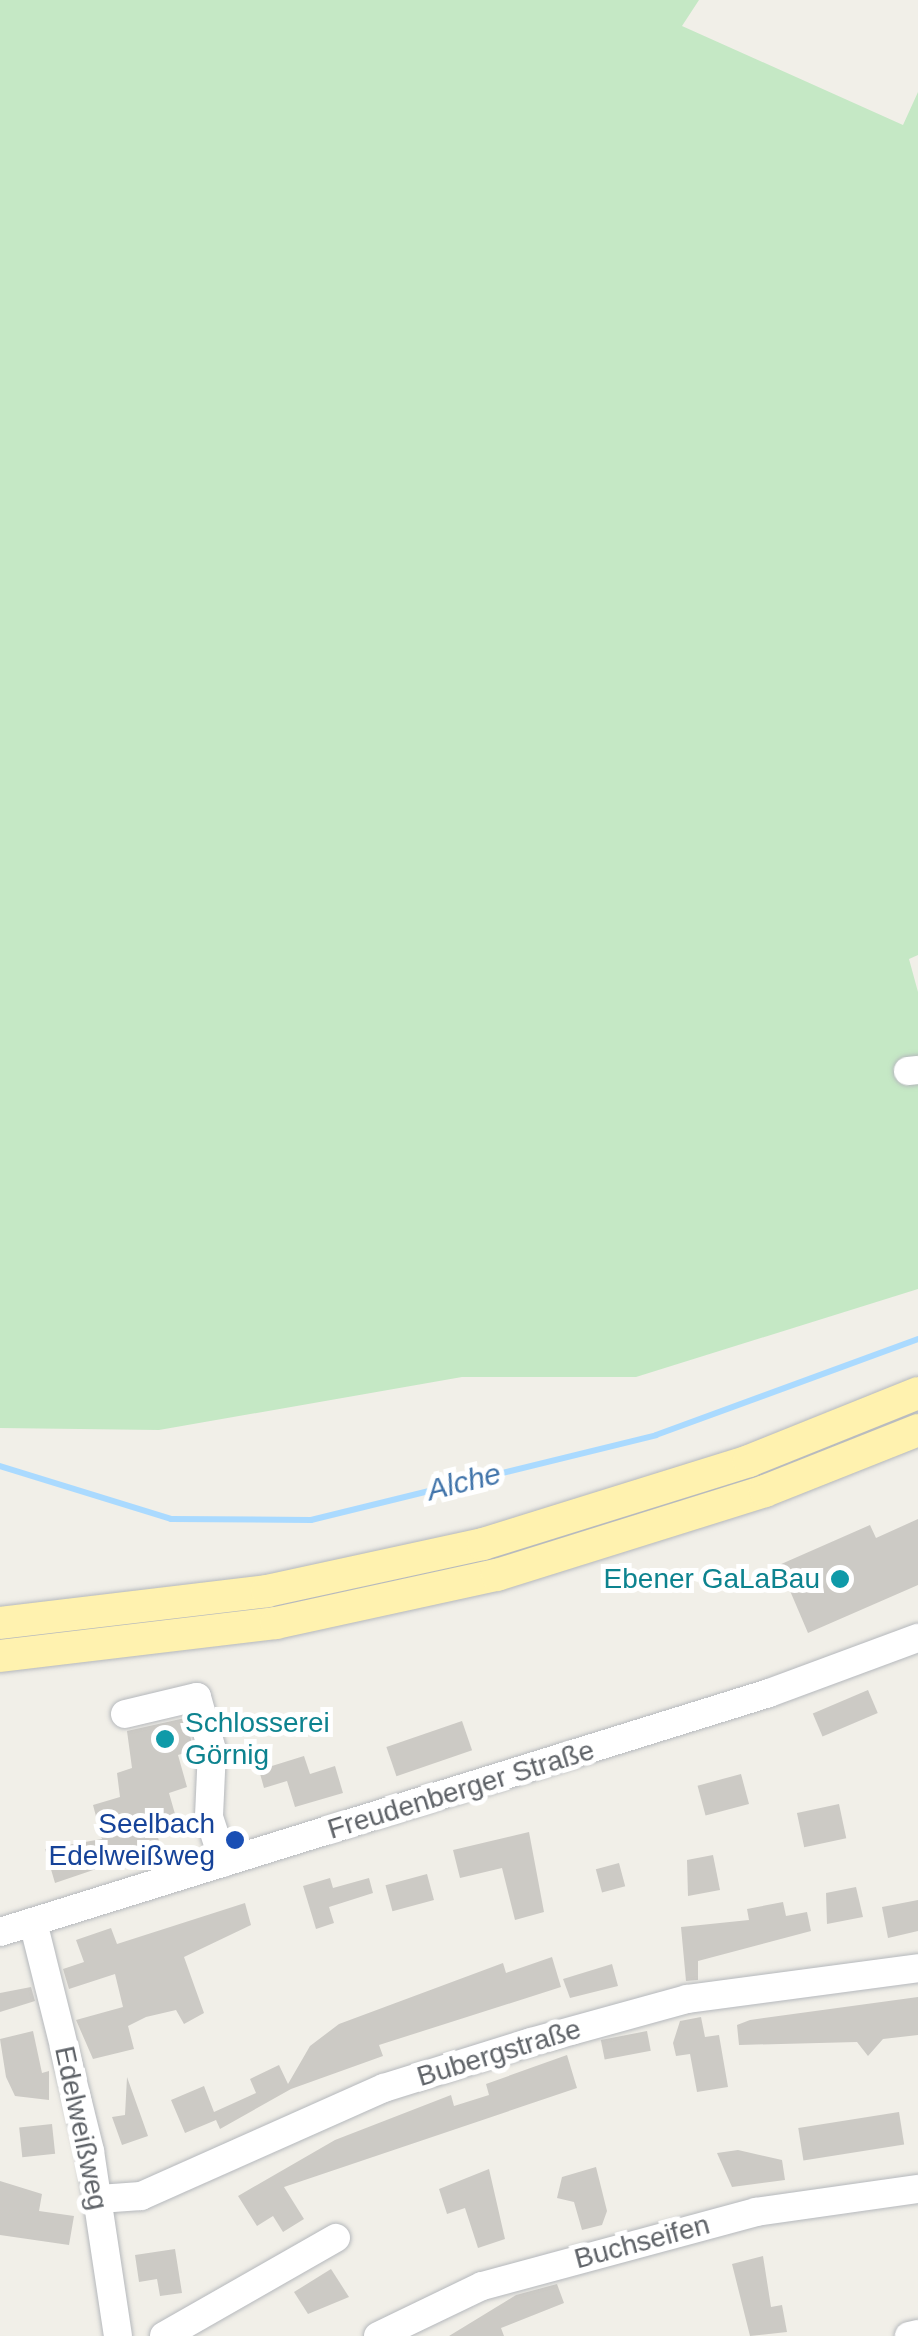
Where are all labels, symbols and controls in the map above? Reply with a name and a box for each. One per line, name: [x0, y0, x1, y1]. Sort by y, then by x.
water label: Alche: [423, 1455, 505, 1509]
place label: Ebener GaLaBau: [604, 1562, 820, 1596]
marker: Ebener GaLaBau: [829, 1568, 851, 1590]
place label: Schlosserei Görnig: [185, 1706, 330, 1772]
marker: Schlosserei Görnig: [154, 1728, 176, 1750]
street label: Freudenberger Straße: [324, 1733, 598, 1847]
place label: Seelbach Edelweißweg: [48, 1807, 215, 1873]
marker: Seelbach Edelweißweg: [224, 1829, 246, 1851]
street label: Bubergstraße: [413, 2012, 585, 2094]
street label: Edelweißweg: [47, 2043, 115, 2213]
street label: Buchseifen: [571, 2208, 713, 2276]

